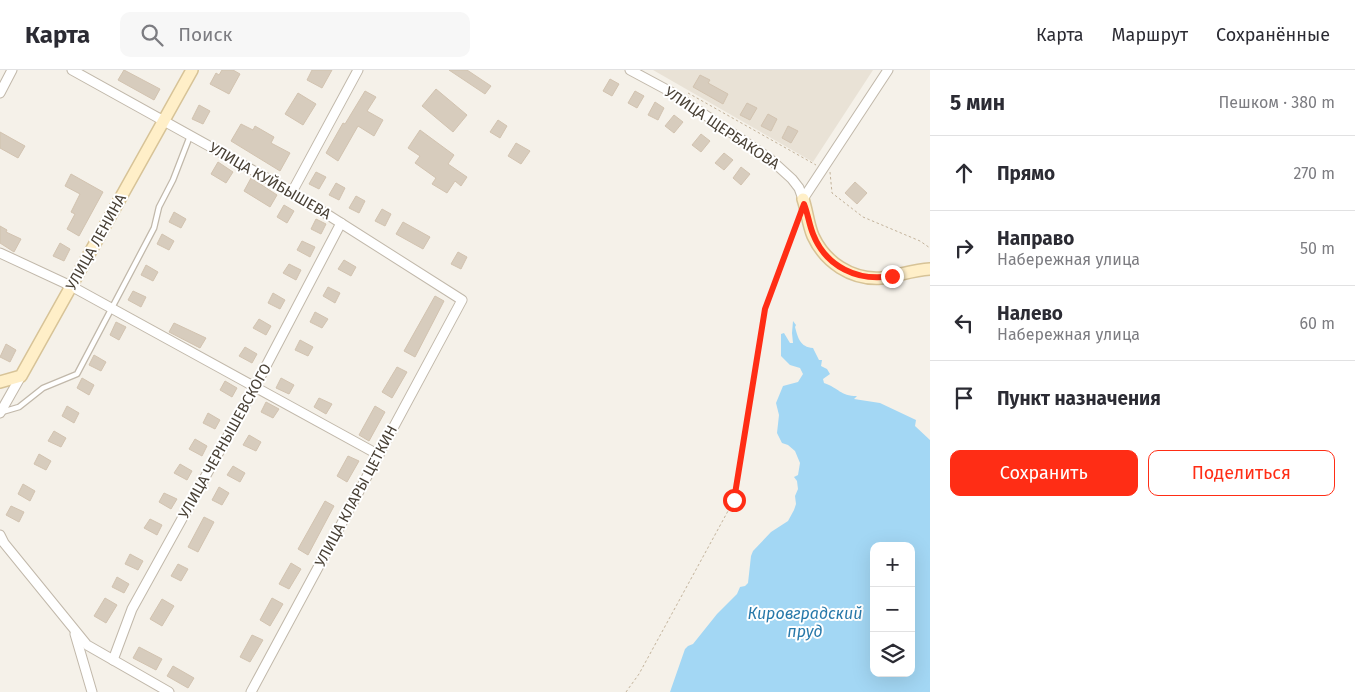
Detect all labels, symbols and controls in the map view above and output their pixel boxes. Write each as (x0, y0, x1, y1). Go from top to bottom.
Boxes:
search box (120, 12, 470, 57)
text: Карта (25, 21, 90, 49)
icon: search (138, 21, 166, 49)
text: Поиск (178, 23, 232, 46)
text: Карта (1036, 24, 1084, 46)
text: Маршрут (1112, 24, 1188, 46)
text: Сохранённые (1216, 24, 1330, 46)
street label: УЛИЦА ЩЕРБАКОВА (661, 83, 783, 173)
text: 5 мин (950, 90, 1005, 116)
text: Пешком · 380 m (1219, 93, 1335, 112)
street label: УЛИЦА КУЙБЫШЕВА (206, 139, 335, 224)
icon: ahead (950, 159, 978, 187)
text: Прямо (997, 162, 1055, 185)
text: 270 m (1293, 164, 1335, 183)
street label: УЛИЦА ЛЕНИНА (62, 190, 130, 293)
text: Направо (997, 227, 1074, 250)
icon: right (950, 234, 978, 262)
text: 50 m (1300, 239, 1335, 258)
text: Набережная улица (997, 250, 1140, 269)
route end (881, 265, 904, 288)
text: Налево (997, 302, 1063, 325)
icon: left (950, 309, 978, 337)
text: 60 m (1300, 314, 1335, 333)
text: Набережная улица (997, 325, 1140, 344)
street label: УЛИЦА ЧЕРНЫШЕВСКОГО (175, 360, 275, 522)
icon: arrive (950, 384, 978, 412)
text: Пункт назначения (997, 387, 1161, 410)
street label: УЛИЦА КЛАРЫ ЦЕТКИН (311, 422, 401, 570)
button: Сохранить (950, 450, 1138, 496)
button: Поделиться (1148, 450, 1335, 496)
route start (723, 489, 746, 512)
map controls (870, 542, 915, 677)
button: + (870, 542, 915, 587)
button: − (870, 587, 915, 632)
water label: Кировградский пруд (748, 604, 862, 641)
button: layers (870, 632, 915, 677)

